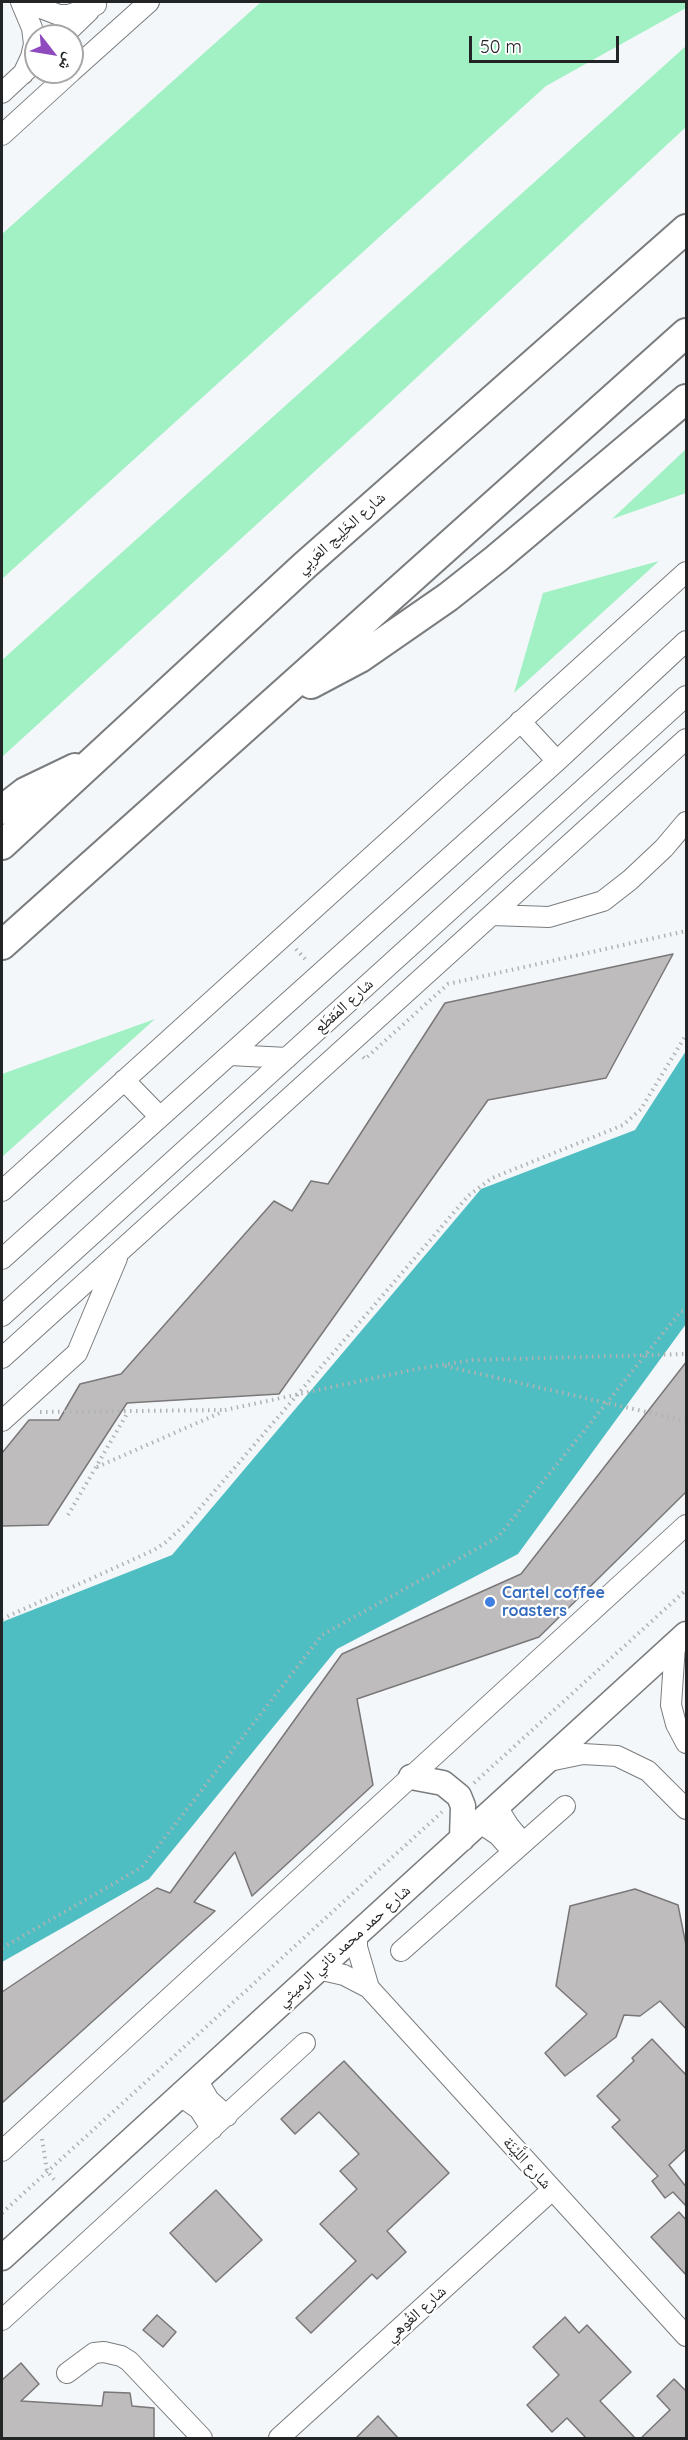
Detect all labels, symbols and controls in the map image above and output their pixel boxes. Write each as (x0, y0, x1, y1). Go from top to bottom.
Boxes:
north arrow (24, 24, 84, 84)
scale bar (472, 24, 622, 62)
text: 50 m (480, 35, 522, 58)
text: ش (55, 50, 81, 75)
street label: شارع الخَلِيج العَربِي (293, 488, 389, 578)
street label: شارع المَقطَع (311, 975, 377, 1037)
place label: Cartel coffee roasters (502, 1583, 605, 1621)
marker: Cartel coffee roasters (483, 1595, 497, 1609)
street label: شارع حمد محمد ثاني الرميثي (273, 1881, 415, 2011)
street label: شارع اللَّيْنَة (499, 2133, 555, 2193)
street label: شارع الغُوهي (382, 2282, 450, 2346)

